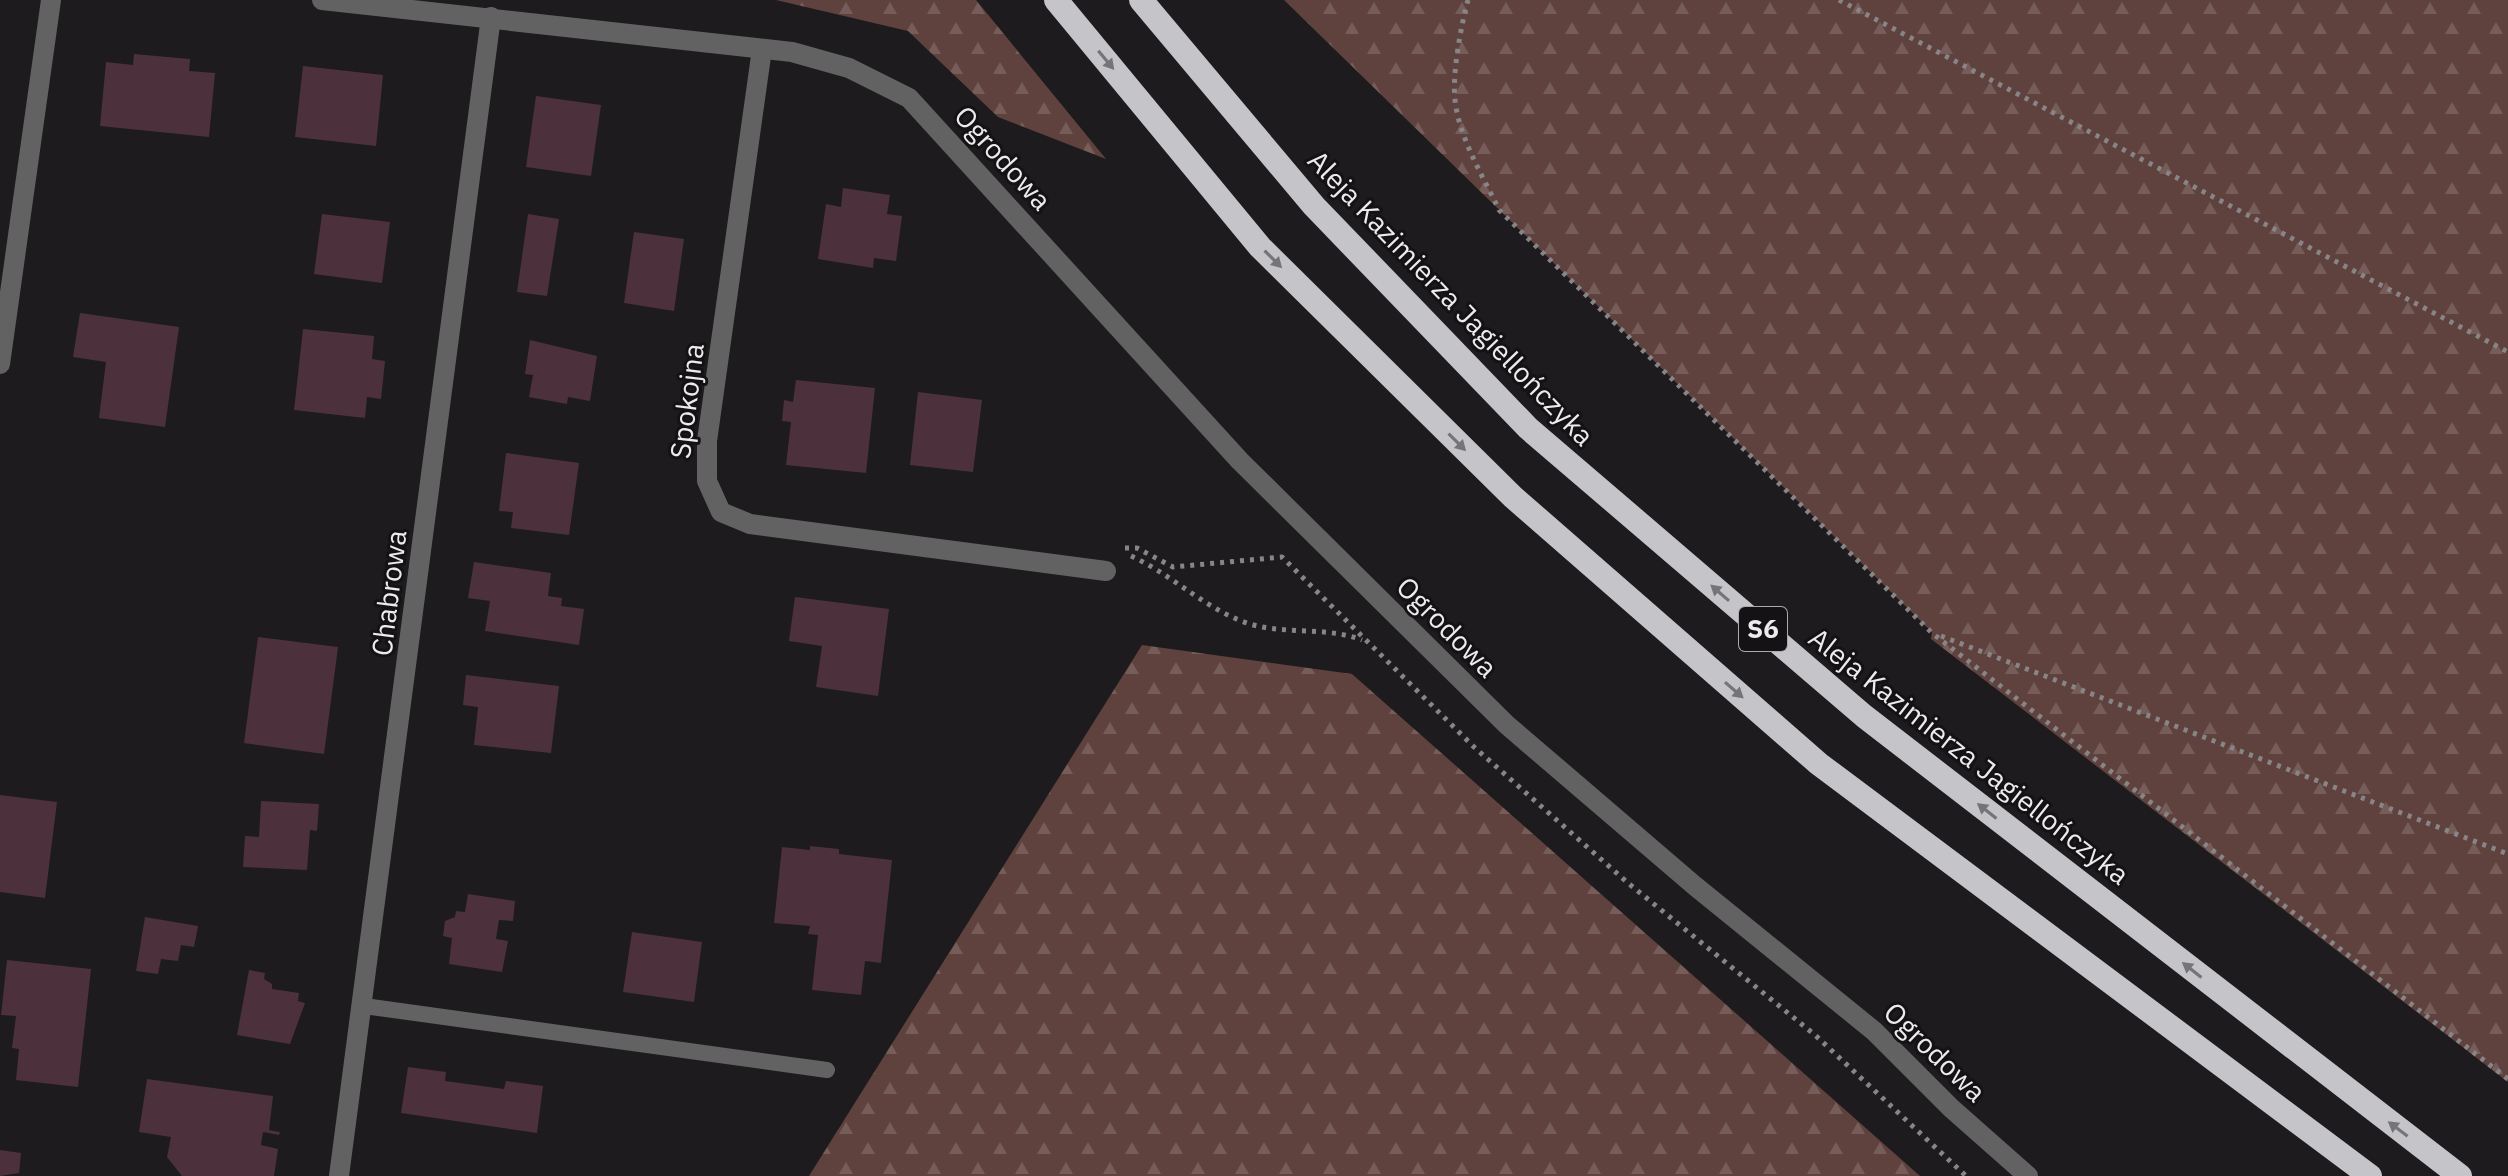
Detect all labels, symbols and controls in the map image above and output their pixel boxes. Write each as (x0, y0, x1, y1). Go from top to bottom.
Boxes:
one-way arrow (1097, 50, 1114, 70)
street label: Ogrodowa (947, 98, 1060, 218)
street label: Aleja Kazimierza Jagiellończyka (1300, 142, 1603, 453)
one-way arrow (1263, 250, 1282, 268)
street label: Spokojna (661, 341, 712, 461)
one-way arrow (1447, 432, 1466, 451)
street label: Chabrowa (362, 528, 415, 658)
street label: Ogrodowa (1389, 568, 1506, 685)
one-way arrow (1711, 585, 1731, 602)
road number: S6 (1739, 607, 1787, 651)
street label: Aleja Kazimierza Jagiellończyka (1801, 619, 2137, 892)
one-way arrow (1725, 681, 1744, 699)
one-way arrow (1977, 803, 1997, 819)
one-way arrow (2182, 963, 2202, 979)
street label: Ogrodowa (1876, 994, 1994, 1110)
one-way arrow (2388, 1122, 2408, 1138)

